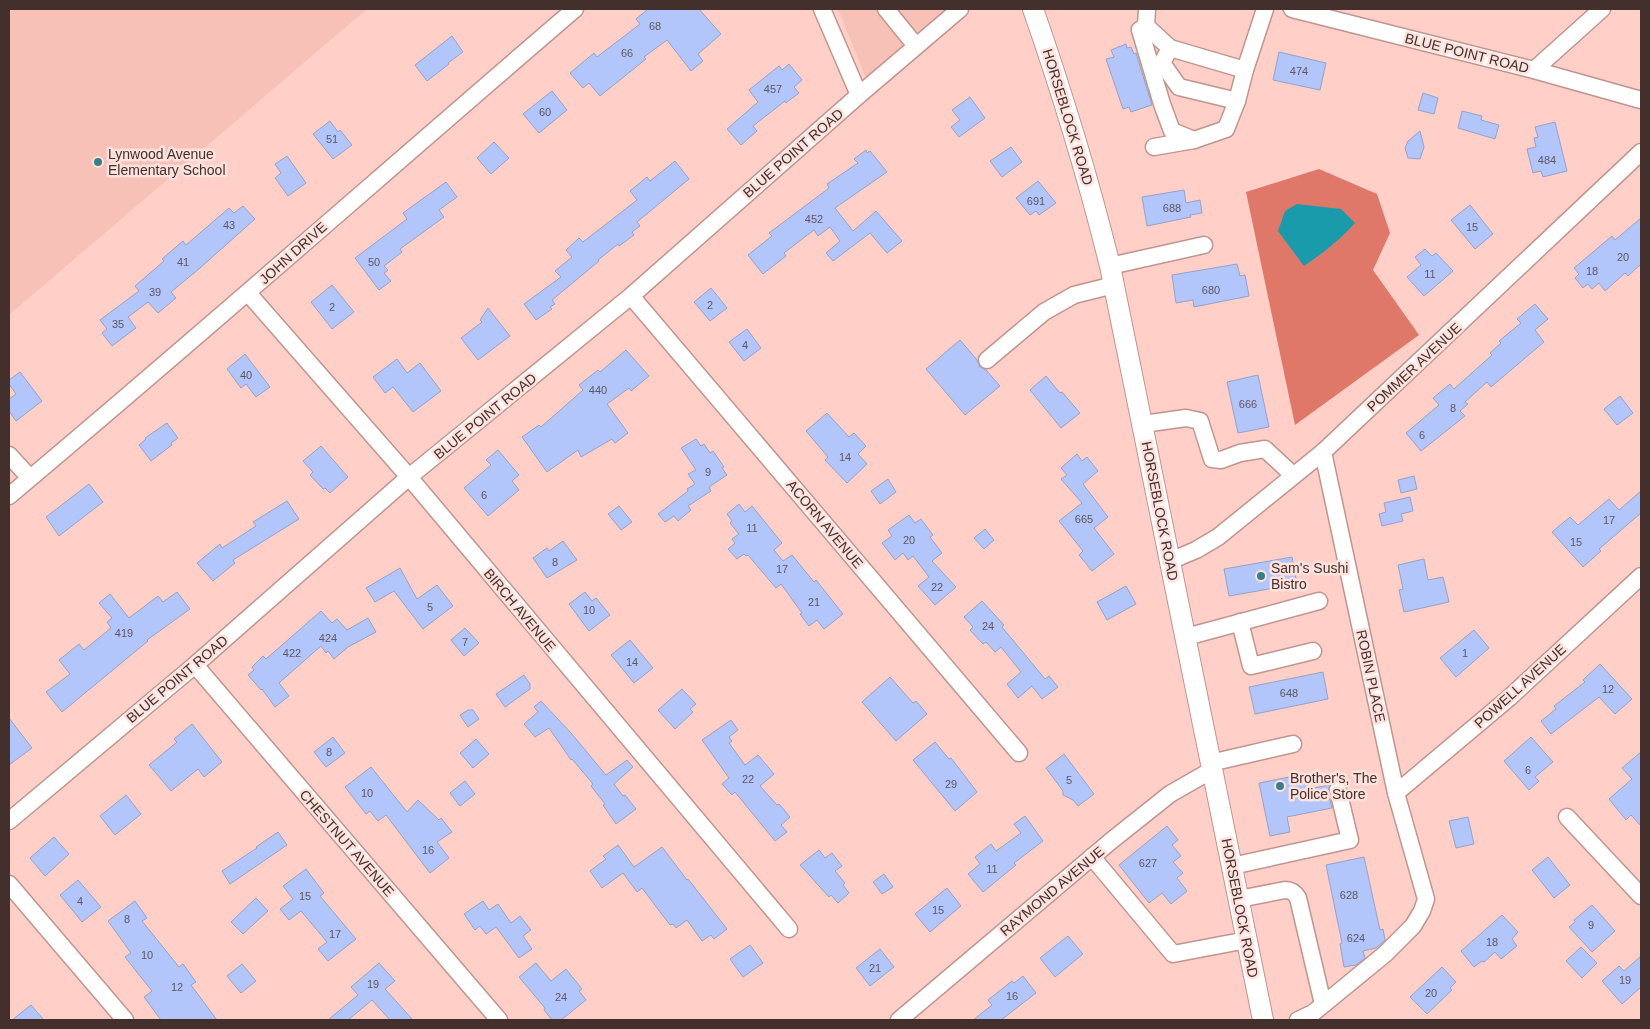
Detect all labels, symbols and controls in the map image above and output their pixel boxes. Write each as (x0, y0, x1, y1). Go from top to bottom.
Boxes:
house number: 68 (649, 20, 661, 32)
street label: BLUE POINT ROAD (1403, 30, 1531, 76)
house number: 66 (621, 47, 633, 59)
street label: HORSEBLOCK ROAD (1040, 47, 1096, 187)
house number: 474 (1290, 65, 1308, 77)
house number: 457 (764, 83, 782, 95)
street label: BLUE POINT ROAD (740, 105, 846, 201)
house number: 60 (539, 106, 551, 118)
house number: 51 (326, 133, 338, 145)
place label: Lynwood Avenue Elementary School (108, 146, 226, 178)
house number: 484 (1538, 154, 1556, 166)
marker: Lynwood Avenue Elementary School (92, 156, 104, 168)
house number: 691 (1027, 195, 1045, 207)
house number: 688 (1163, 202, 1181, 214)
house number: 452 (805, 213, 823, 225)
house number: 43 (223, 219, 235, 231)
street label: JOHN DRIVE (256, 219, 330, 287)
house number: 15 (1466, 221, 1478, 233)
house number: 20 (1617, 251, 1629, 263)
house number: 41 (177, 256, 189, 268)
house number: 50 (368, 256, 380, 268)
house number: 18 (1586, 265, 1598, 277)
house number: 11 (1424, 268, 1436, 280)
house number: 680 (1202, 284, 1220, 296)
house number: 39 (149, 286, 161, 298)
house number: 2 (707, 299, 713, 311)
house number: 2 (329, 301, 335, 313)
house number: 35 (112, 318, 124, 330)
street label: POMMER AVENUE (1364, 319, 1464, 415)
house number: 4 (742, 339, 748, 351)
house number: 40 (240, 369, 252, 381)
street label: BLUE POINT ROAD (430, 370, 540, 462)
house number: 440 (589, 384, 607, 396)
house number: 666 (1239, 398, 1257, 410)
house number: 8 (1450, 402, 1456, 414)
house number: 6 (1419, 429, 1425, 441)
street label: HORSEBLOCK ROAD (1139, 440, 1181, 582)
house number: 14 (839, 451, 851, 463)
house number: 9 (705, 466, 711, 478)
street label: ACORN AVENUE (783, 477, 867, 571)
house number: 6 (481, 489, 487, 501)
house number: 665 (1075, 513, 1093, 525)
house number: 17 (1603, 514, 1615, 526)
house number: 11 (746, 522, 758, 534)
house number: 20 (903, 534, 915, 546)
house number: 15 (1570, 536, 1582, 548)
house number: 8 (552, 556, 558, 568)
place label: Sam's Sushi Bistro (1271, 560, 1348, 592)
house number: 17 (776, 563, 788, 575)
street label: BIRCH AVENUE (481, 565, 559, 655)
marker: Sam's Sushi Bistro (1255, 570, 1267, 582)
house number: 22 (931, 581, 943, 593)
house number: 21 (808, 596, 820, 608)
house number: 5 (427, 601, 433, 613)
house number: 10 (583, 604, 595, 616)
house number: 24 (982, 620, 994, 632)
house number: 419 (115, 627, 133, 639)
street label: ROBIN PLACE (1353, 628, 1389, 724)
street label: BLUE POINT ROAD (123, 632, 231, 726)
house number: 424 (319, 632, 337, 644)
house number: 7 (462, 636, 468, 648)
street label: POWELL AVENUE (1471, 641, 1569, 731)
house number: 422 (283, 647, 301, 659)
house number: 1 (1462, 647, 1468, 659)
house number: 14 (626, 656, 638, 668)
house number: 12 (1602, 683, 1614, 695)
house number: 648 (1280, 687, 1298, 699)
house number: 8 (326, 746, 332, 758)
house number: 6 (1525, 764, 1531, 776)
place label: Brother's, The Police Store (1290, 770, 1377, 802)
house number: 22 (742, 773, 754, 785)
house number: 5 (1066, 774, 1072, 786)
house number: 29 (945, 778, 957, 790)
marker: Brother's, The Police Store (1274, 780, 1286, 792)
street label: CHESTNUT AVENUE (296, 787, 398, 899)
house number: 10 (361, 787, 373, 799)
street label: HORSEBLOCK ROAD (1219, 837, 1261, 979)
street label: RAYMOND AVENUE (997, 843, 1107, 939)
house number: 16 (422, 844, 434, 856)
house number: 627 (1139, 857, 1157, 869)
house number: 11 (986, 863, 998, 875)
house number: 628 (1340, 889, 1358, 901)
house number: 15 (299, 890, 311, 902)
house number: 4 (77, 895, 83, 907)
house number: 15 (932, 904, 944, 916)
house number: 8 (124, 913, 130, 925)
house number: 9 (1588, 919, 1594, 931)
house number: 17 (329, 928, 341, 940)
house number: 624 (1347, 932, 1365, 944)
house number: 18 (1486, 936, 1498, 948)
house number: 10 (141, 949, 153, 961)
house number: 21 (869, 962, 881, 974)
house number: 19 (1619, 974, 1631, 986)
house number: 19 (367, 978, 379, 990)
house number: 12 (171, 981, 183, 993)
house number: 20 (1425, 987, 1437, 999)
house number: 16 (1006, 990, 1018, 1002)
house number: 24 (555, 991, 567, 1003)

